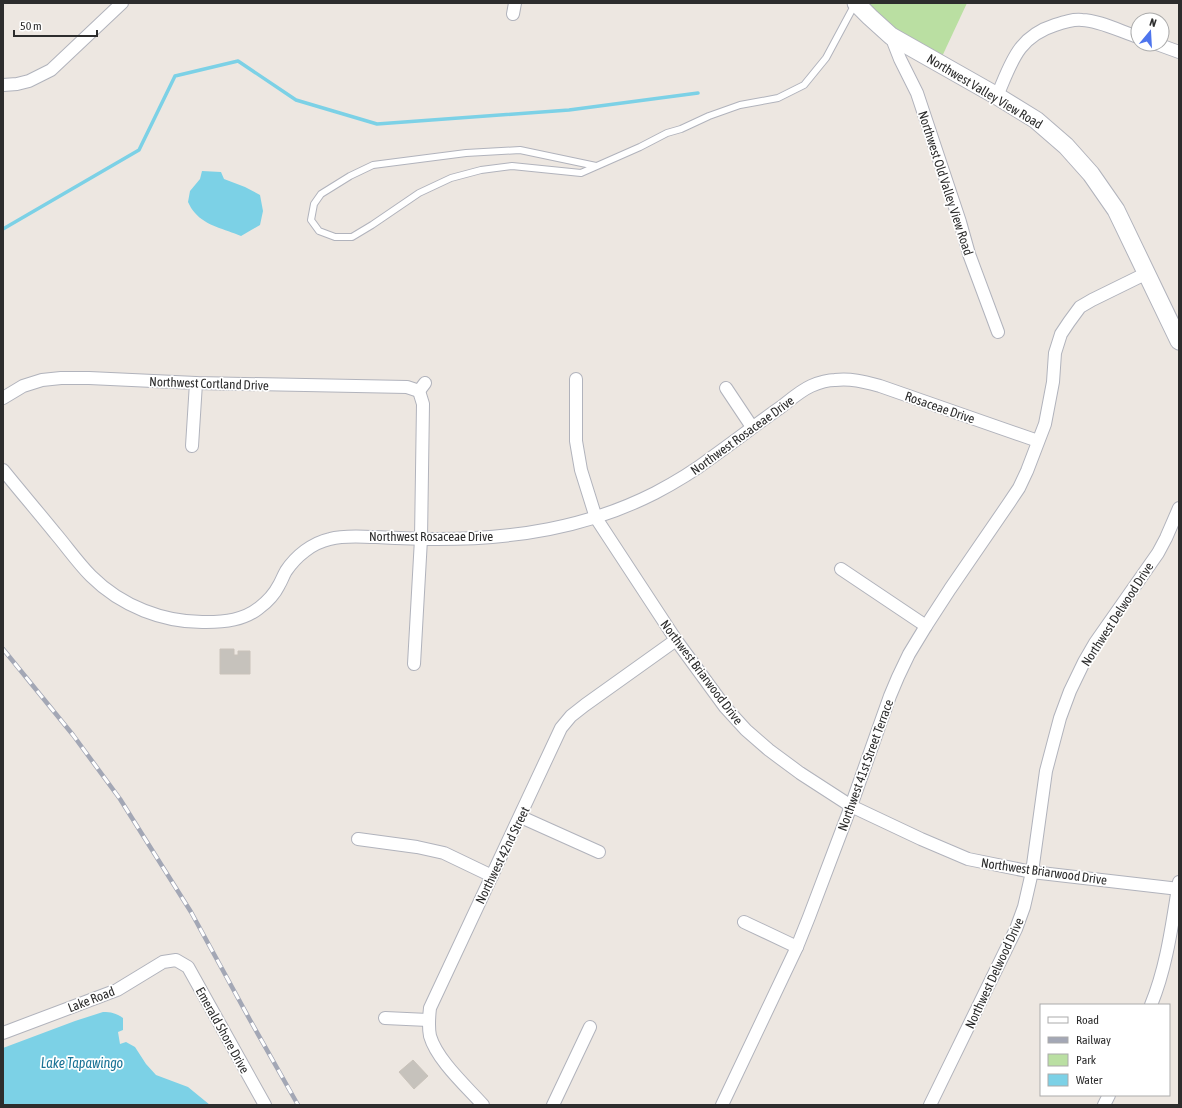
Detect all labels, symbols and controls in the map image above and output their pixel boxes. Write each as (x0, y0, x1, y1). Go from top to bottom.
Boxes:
scale bar (14, 12, 97, 38)
north arrow (1130, 12, 1170, 52)
text: N (1148, 16, 1158, 29)
text: 50 m (20, 19, 42, 33)
street label: Northwest Valley View Road (924, 51, 1045, 132)
street label: Northwest Old Valley View Road (915, 109, 976, 257)
street label: Northwest Cortland Drive (149, 374, 269, 393)
street label: Rosaceae Drive (903, 389, 977, 426)
street label: Northwest Rosaceae Drive (688, 393, 797, 478)
street label: Northwest Rosaceae Drive (369, 529, 493, 544)
street label: Northwest Delwood Drive (1078, 559, 1157, 669)
street label: Northwest Briarwood Drive (657, 617, 746, 728)
street label: Northwest 41st Street Terrace (835, 697, 896, 833)
street label: Northwest 42nd Street (472, 804, 533, 906)
street label: Northwest Briarwood Drive (980, 855, 1108, 888)
street label: Northwest Delwood Drive (962, 915, 1027, 1031)
street label: Lake Road (66, 984, 117, 1015)
street label: Emerald Shore Drive (193, 984, 253, 1076)
legend (1040, 1004, 1170, 1096)
text: Road (1076, 1013, 1099, 1027)
text: Railway (1076, 1033, 1111, 1047)
text: Park (1076, 1053, 1097, 1067)
water label: Lake Tapawingo (41, 1055, 124, 1071)
text: Water (1076, 1073, 1103, 1087)

